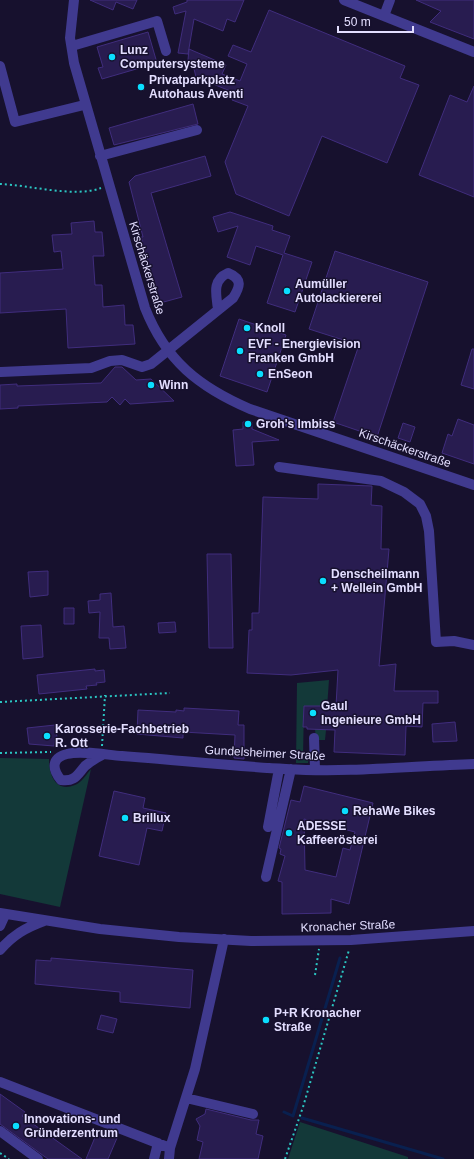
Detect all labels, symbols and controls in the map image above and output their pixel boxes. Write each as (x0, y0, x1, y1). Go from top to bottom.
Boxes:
scale bar (338, 8, 413, 34)
text: 50 m (344, 15, 371, 29)
place label: Lunz Computersysteme (120, 43, 225, 71)
marker: Lunz Computersysteme (107, 52, 117, 62)
place label: Privatparkplatz Autohaus Aventi (149, 73, 243, 101)
marker: Privatparkplatz Autohaus Aventi (136, 82, 146, 92)
street label: Kirschäckerstraße (126, 220, 168, 317)
place label: Aumüller Autolackiererei (295, 277, 382, 305)
marker: Aumüller Autolackiererei (282, 286, 292, 296)
place label: Knoll (255, 321, 285, 335)
marker: Knoll (242, 323, 252, 333)
place label: EVF - Energievision Franken GmbH (248, 337, 361, 365)
marker: EVF - Energievision Franken GmbH (235, 346, 245, 356)
place label: EnSeon (268, 367, 313, 381)
marker: EnSeon (255, 369, 265, 379)
place label: Winn (159, 378, 188, 392)
marker: Winn (146, 380, 156, 390)
place label: Groh's Imbiss (256, 417, 336, 431)
marker: Groh's Imbiss (243, 419, 253, 429)
street label: Kirschäckerstraße (357, 426, 453, 470)
place label: Denscheilmann + Wellein GmbH (331, 567, 422, 595)
marker: Denscheilmann + Wellein GmbH (318, 576, 328, 586)
place label: Gaul Ingenieure GmbH (321, 699, 421, 727)
marker: Gaul Ingenieure GmbH (308, 708, 318, 718)
place label: Karosserie-Fachbetrieb R. Ott (55, 722, 189, 750)
marker: Karosserie-Fachbetrieb R. Ott (42, 731, 52, 741)
street label: Gundelsheimer Straße (204, 743, 326, 763)
place label: RehaWe Bikes (353, 804, 436, 818)
marker: RehaWe Bikes (340, 806, 350, 816)
place label: Brillux (133, 811, 171, 825)
marker: Brillux (120, 813, 130, 823)
place label: ADESSE Kaffeerösterei (297, 819, 378, 847)
marker: ADESSE Kaffeerösterei (284, 828, 294, 838)
street label: Kronacher Straße (300, 917, 396, 935)
place label: P+R Kronacher Straße (274, 1006, 361, 1034)
marker: P+R Kronacher Straße (261, 1015, 271, 1025)
place label: Innovations- und Gründerzentrum (24, 1112, 121, 1140)
marker: Innovations- und Gründerzentrum (11, 1121, 21, 1131)

